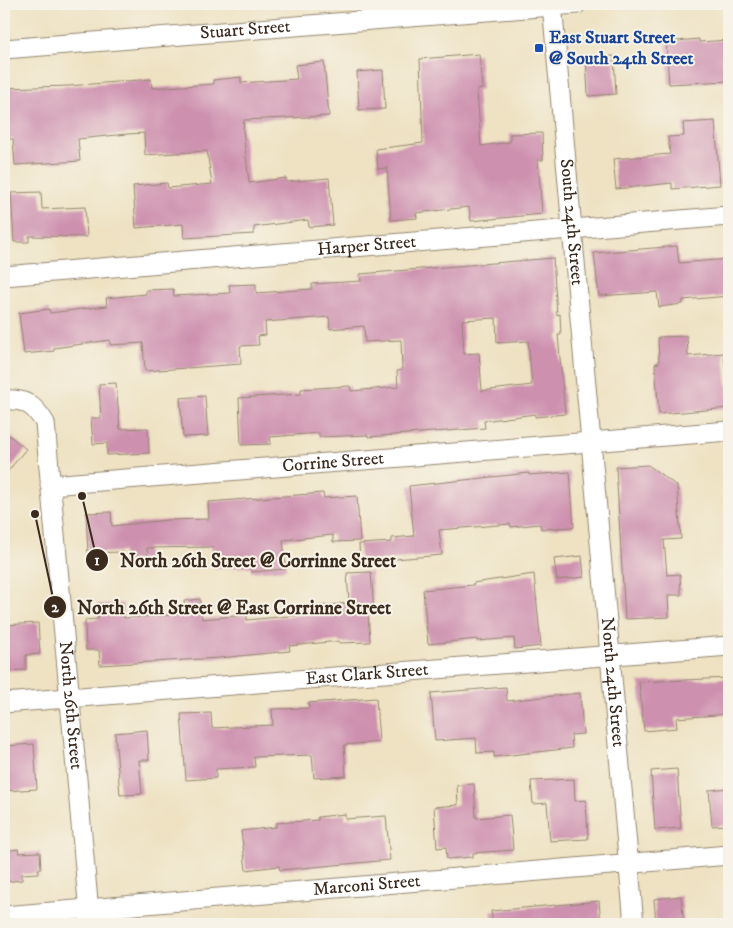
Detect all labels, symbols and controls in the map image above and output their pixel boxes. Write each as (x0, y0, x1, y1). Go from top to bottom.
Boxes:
street label: Stuart Street (199, 16, 291, 45)
place label: East Stuart Street @ South 24th Street (549, 27, 694, 70)
marker: East Stuart Street @ South 24th Street (533, 42, 545, 54)
street label: South 24th Street (555, 158, 588, 287)
street label: Harper Street (316, 231, 417, 261)
street label: Corrine Street (281, 447, 385, 477)
callout: North 26th Street @ Corrinne Street (85, 543, 406, 577)
text: North 26th Street @ Corrinne Street (120, 550, 397, 573)
text: 1 (94, 551, 100, 570)
callout: North 26th Street @ East Corrinne Street (42, 590, 401, 624)
text: North 26th Street @ East Corrinne Street (77, 597, 392, 620)
text: 2 (51, 598, 59, 617)
street label: North 24th Street (596, 617, 629, 748)
street label: North 26th Street (54, 640, 87, 771)
street label: East Clark Street (305, 659, 429, 690)
street label: Marconi Street (312, 870, 422, 901)

